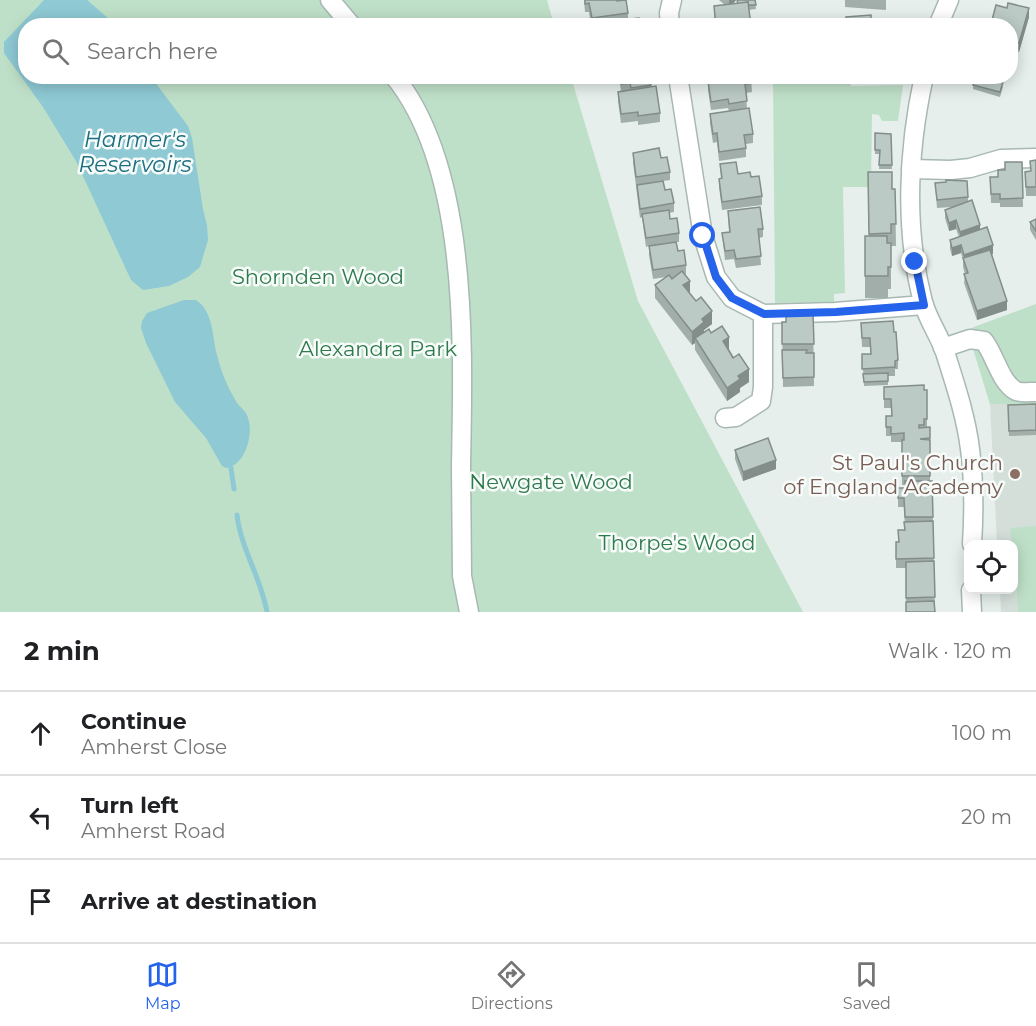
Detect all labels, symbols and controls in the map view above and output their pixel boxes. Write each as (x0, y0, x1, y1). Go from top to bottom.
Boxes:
search box (18, 18, 1018, 84)
icon: search (39, 35, 72, 68)
text: Search here (87, 38, 218, 65)
water label: Harmer's Reservoirs (78, 126, 192, 178)
route start (689, 222, 715, 248)
route end (901, 248, 927, 274)
park label: Shornden Wood (232, 264, 404, 289)
park label: Alexandra Park (299, 336, 458, 361)
place label: St Paul's Church of England Academy (783, 450, 1004, 499)
marker: St Paul's Church of England Academy (1008, 467, 1022, 481)
park label: Newgate Wood (469, 469, 633, 494)
park label: Thorpe's Wood (599, 530, 755, 555)
map controls (964, 540, 1018, 594)
button: locate (964, 540, 1018, 594)
text: 2 min (24, 635, 100, 667)
text: Walk · 120 m (888, 639, 1012, 663)
text: Continue (81, 708, 187, 735)
icon: ahead (24, 717, 57, 750)
text: 100 m (952, 721, 1012, 745)
text: Amherst Close (81, 735, 227, 759)
text: Turn left (81, 792, 179, 819)
icon: left (24, 801, 57, 834)
text: 20 m (961, 805, 1012, 829)
text: Amherst Road (81, 819, 226, 843)
icon: arrive (24, 885, 57, 918)
text: Arrive at destination (81, 888, 317, 915)
tab: Map (145, 958, 181, 1013)
tab: Directions (471, 958, 553, 1013)
tab: Saved (843, 958, 891, 1013)

